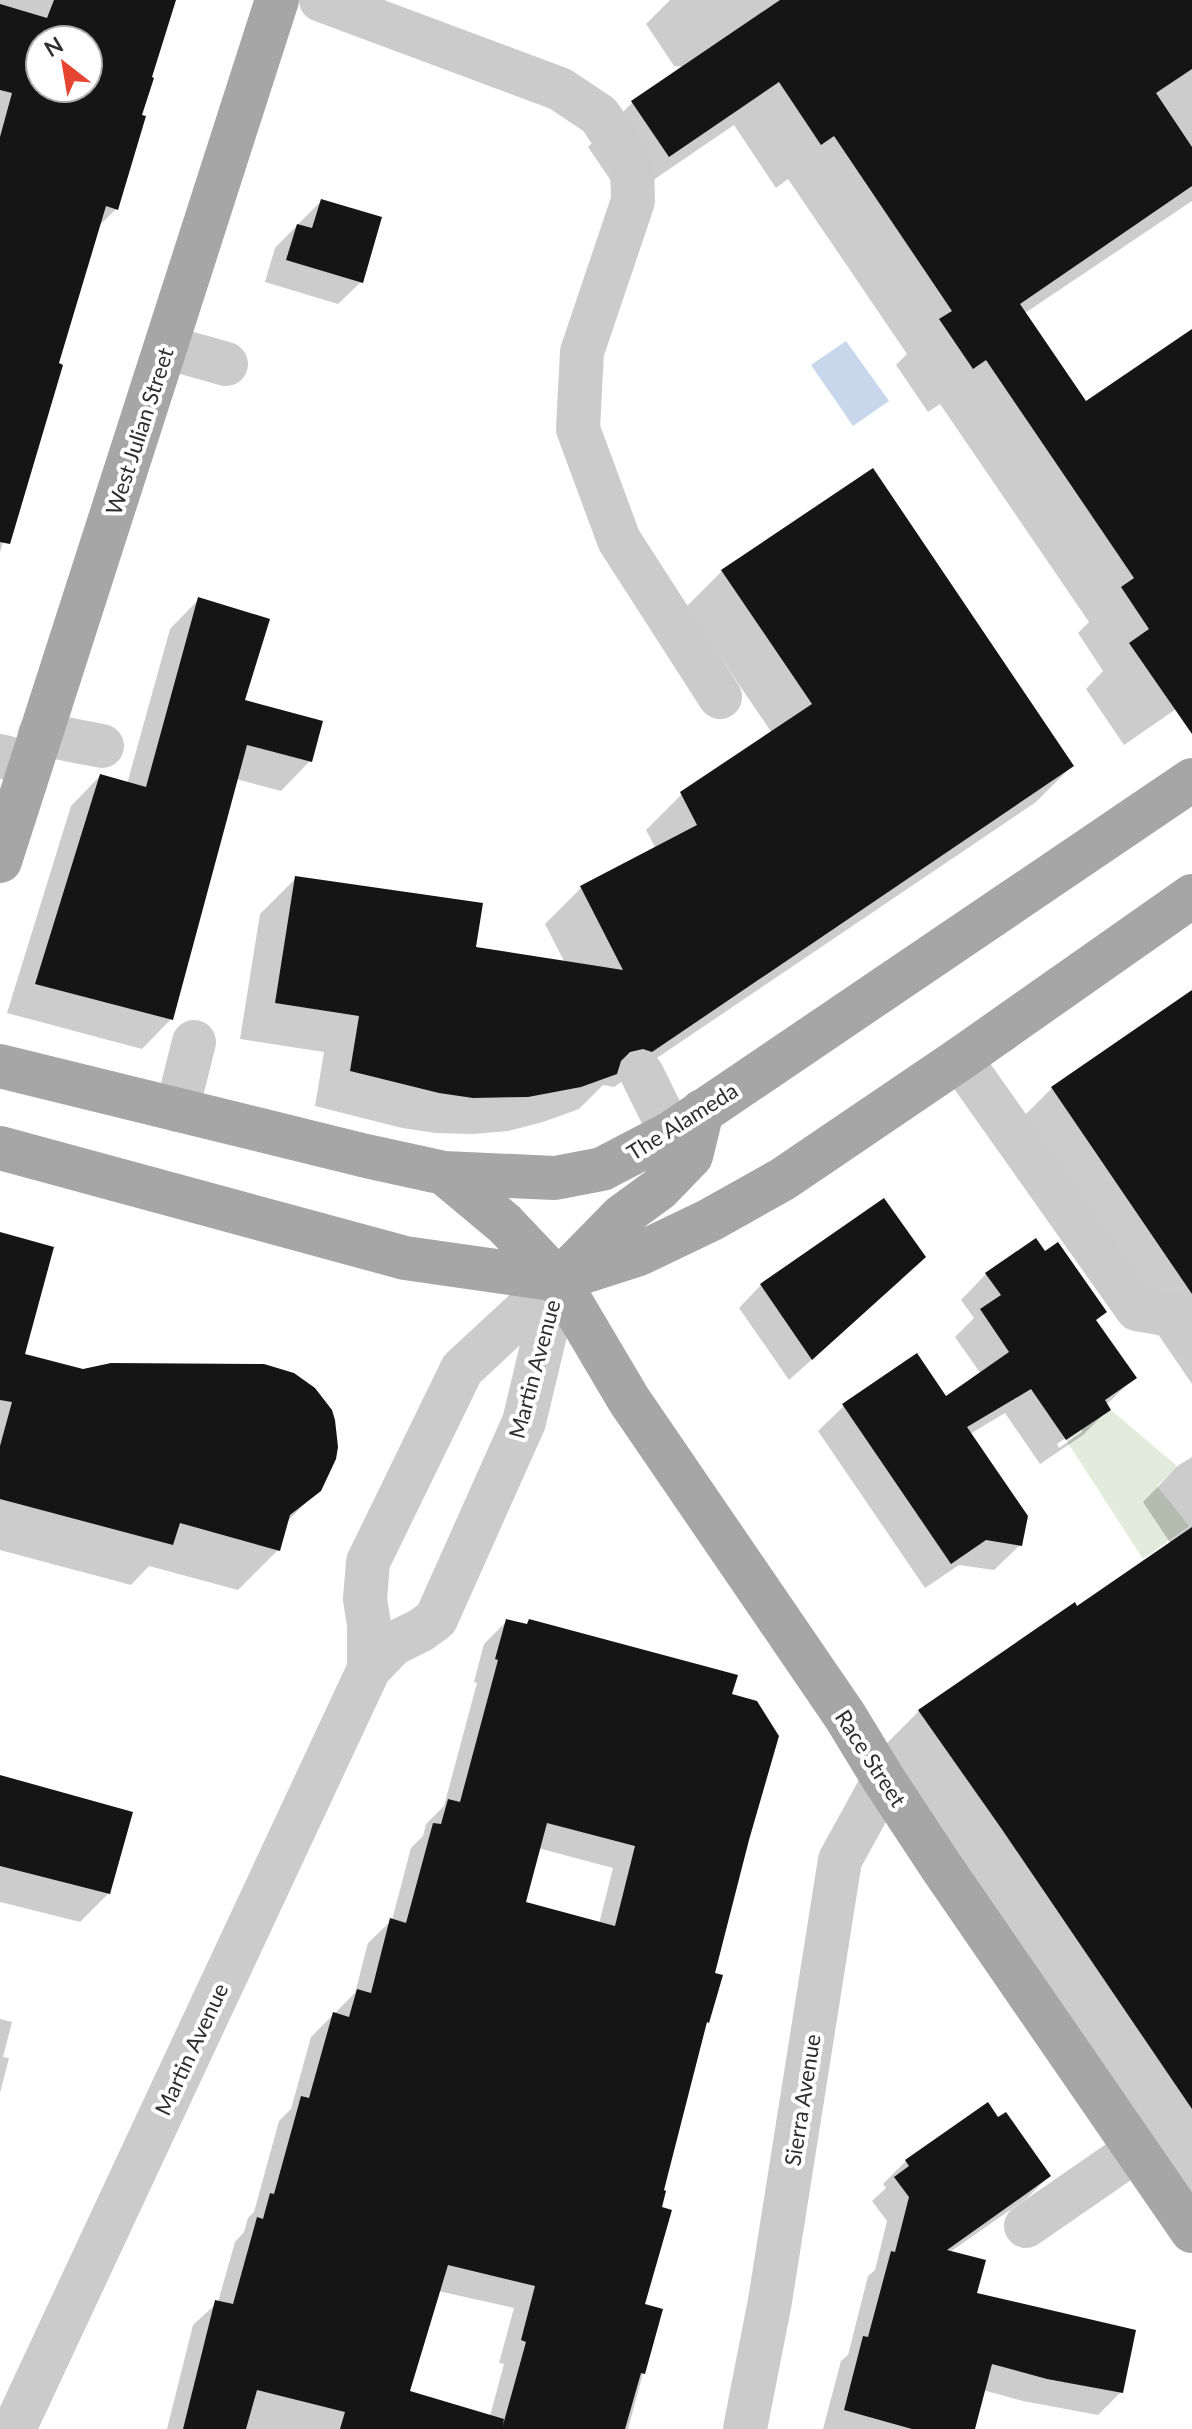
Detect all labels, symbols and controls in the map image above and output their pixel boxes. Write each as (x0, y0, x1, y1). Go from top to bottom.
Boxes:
north arrow (24, 24, 104, 104)
text: N (39, 30, 68, 62)
street label: West Julian Street (99, 344, 179, 518)
street label: The Alameda (622, 1076, 742, 1166)
street label: Martin Avenue (503, 1297, 565, 1441)
street label: Race Street (830, 1705, 912, 1812)
street label: Martin Avenue (149, 1979, 233, 2119)
street label: Sierra Avenue (778, 2032, 826, 2168)

